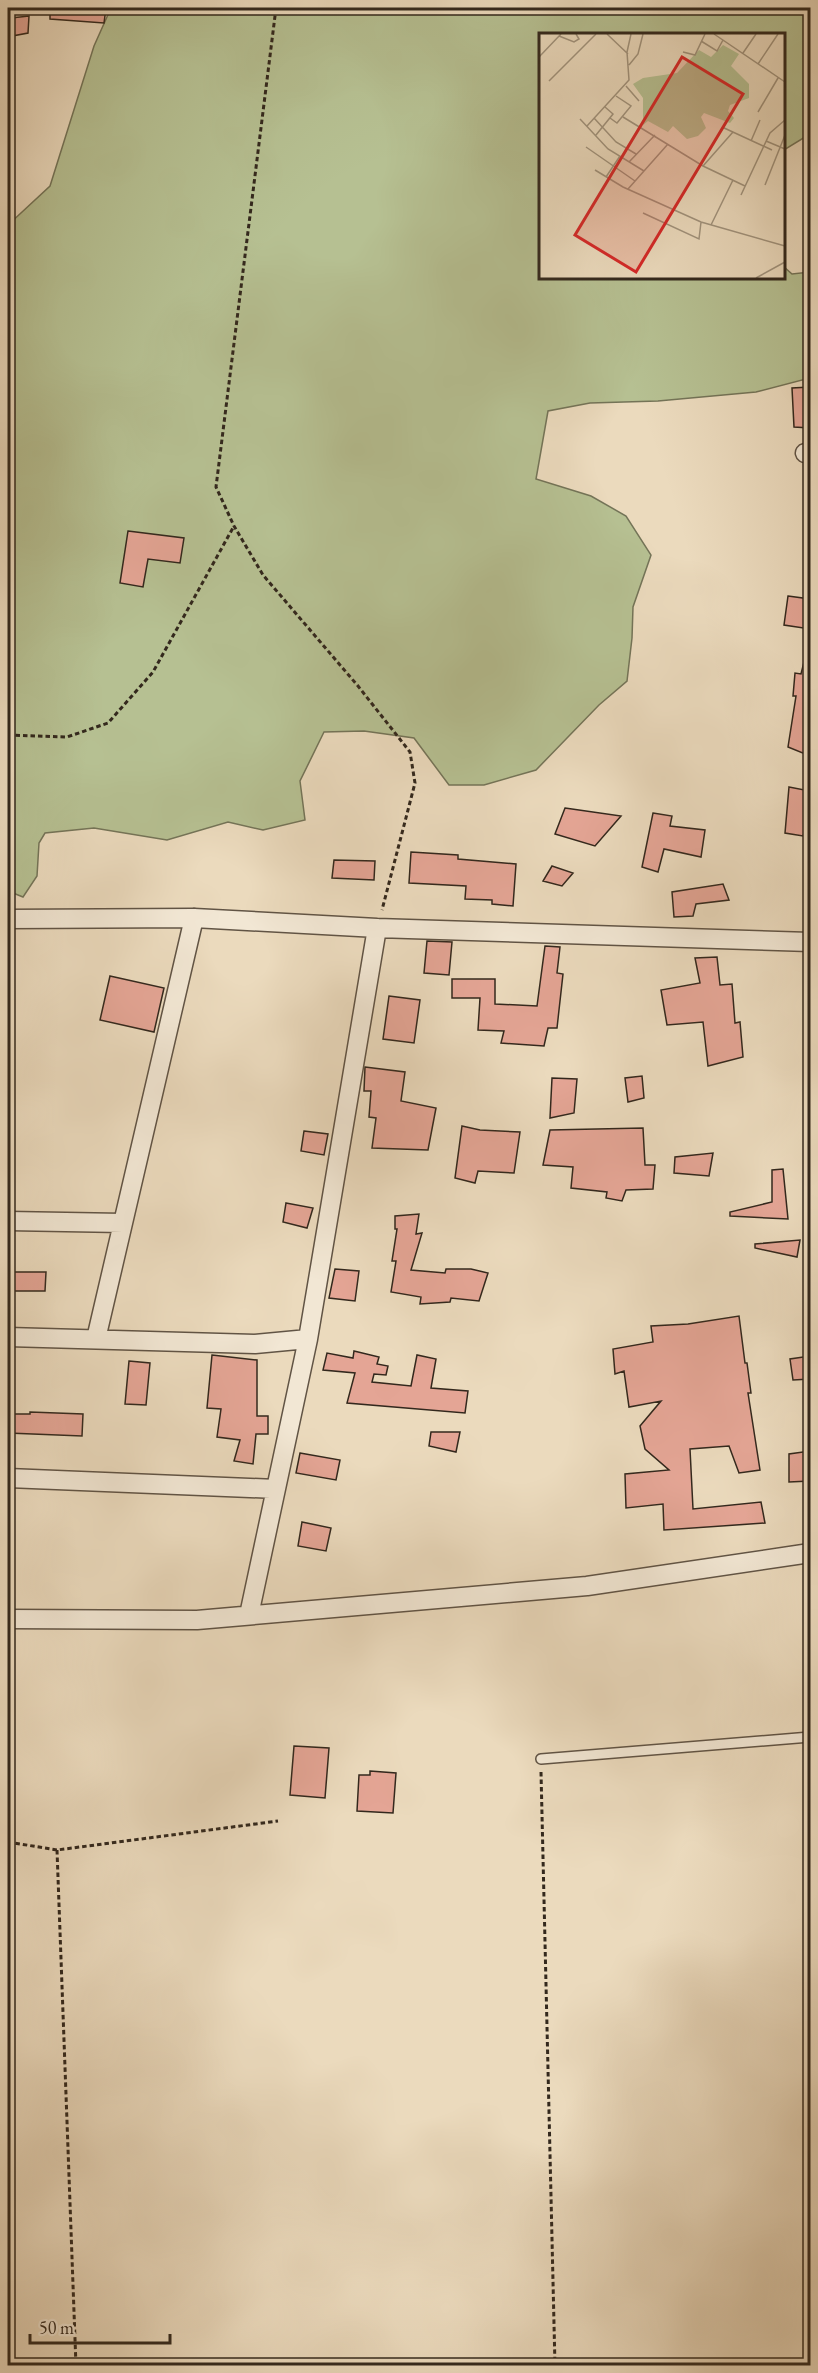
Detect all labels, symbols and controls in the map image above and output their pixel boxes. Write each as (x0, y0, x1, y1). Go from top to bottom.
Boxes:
inset map (539, 33, 785, 279)
scale bar (30, 2307, 170, 2345)
text: 50 m (39, 2316, 74, 2339)

